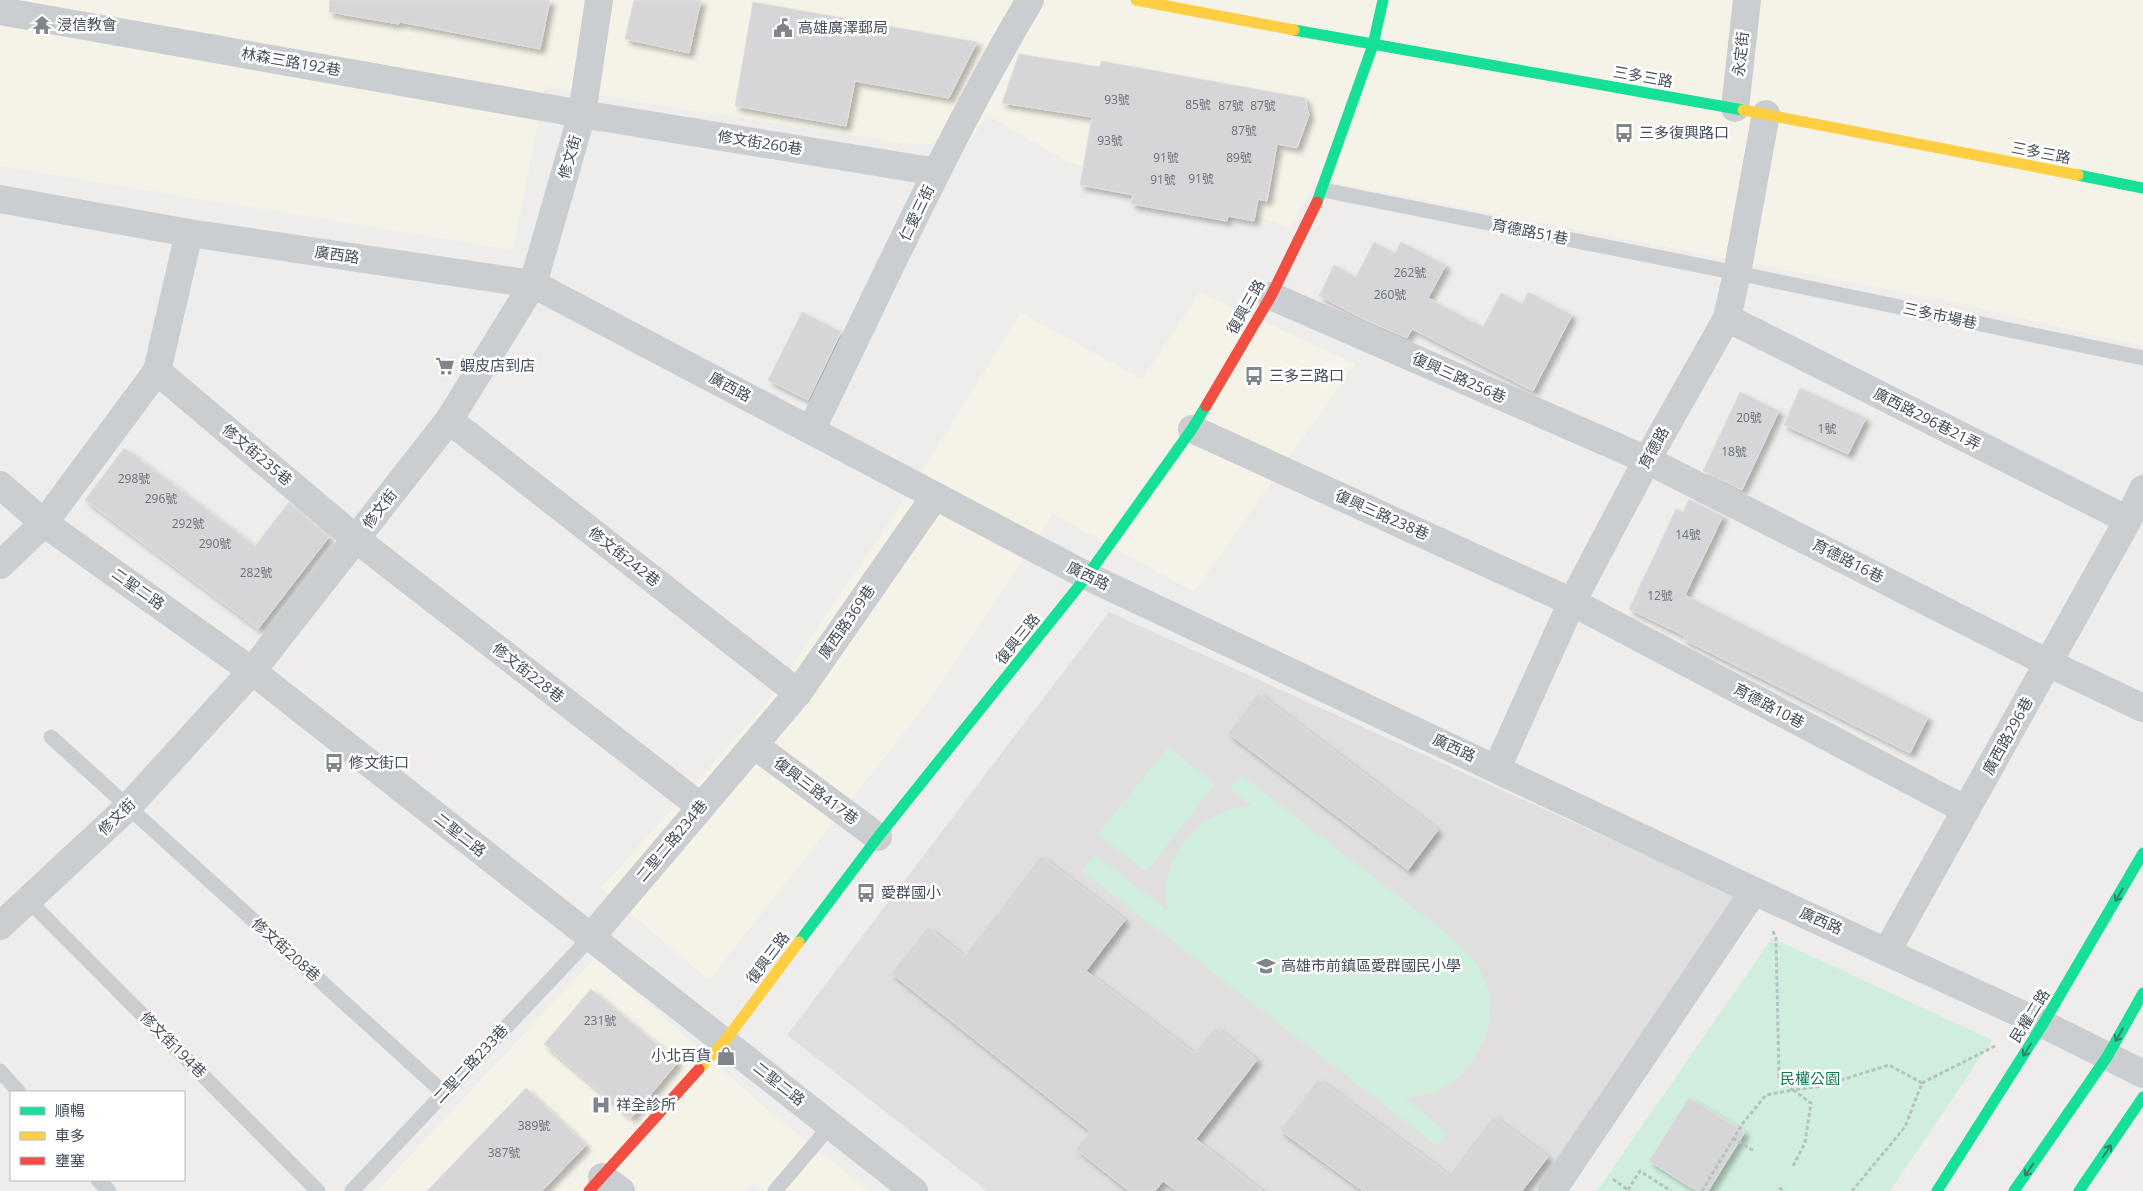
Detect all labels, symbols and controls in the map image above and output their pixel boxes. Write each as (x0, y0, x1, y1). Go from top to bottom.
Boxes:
temple icon: 浸信教會 (31, 14, 53, 36)
place label: 浸信教會 (57, 14, 117, 34)
public building icon: 高雄廣澤郵局 (772, 17, 794, 39)
place label: 高雄廣澤郵局 (798, 17, 888, 37)
street label: 永定街 (1728, 30, 1752, 77)
street label: 林森三路192巷 (240, 42, 343, 80)
street label: 三多三路 (1612, 61, 1674, 91)
house number: 93號 (1104, 91, 1130, 108)
house number: 85號 (1185, 96, 1211, 113)
house number: 87號 (1218, 97, 1244, 114)
house number: 87號 (1250, 97, 1276, 114)
house number: 87號 (1231, 122, 1257, 139)
bus stop icon: 三多復興路口 (1613, 122, 1635, 144)
place label: 三多復興路口 (1639, 122, 1729, 142)
street label: 修文街260巷 (716, 125, 804, 159)
street label: 修文街 (553, 132, 585, 181)
house number: 93號 (1097, 132, 1123, 149)
street label: 三多三路 (2010, 136, 2073, 168)
house number: 91號 (1153, 149, 1179, 166)
house number: 89號 (1226, 149, 1252, 166)
house number: 91號 (1188, 170, 1214, 187)
house number: 91號 (1150, 171, 1176, 188)
street label: 仁愛三街 (894, 181, 938, 244)
street label: 育德路51巷 (1490, 214, 1570, 248)
street label: 廣西路 (313, 241, 361, 267)
house number: 262號 (1394, 264, 1426, 281)
street label: 復興三路 (1221, 276, 1269, 337)
house number: 260號 (1374, 286, 1406, 303)
street label: 三多市場巷 (1901, 297, 1979, 333)
street label: 復興三路256巷 (1409, 347, 1509, 407)
supermarket icon: 蝦皮店到店 (434, 355, 456, 377)
place label: 蝦皮店到店 (460, 355, 535, 375)
bus stop icon: 三多三路口 (1243, 365, 1265, 387)
place label: 三多三路口 (1269, 365, 1344, 385)
street label: 廣西路 (706, 367, 755, 406)
street label: 廣西路296巷21弄 (1870, 382, 1985, 454)
house number: 20號 (1736, 409, 1762, 426)
street label: 修文街235巷 (218, 419, 297, 489)
house number: 1號 (1818, 420, 1836, 437)
street label: 育德路 (1633, 423, 1673, 472)
house number: 18號 (1721, 443, 1747, 460)
house number: 298號 (118, 470, 150, 487)
street label: 修文街 (357, 484, 401, 532)
street label: 復興三路238巷 (1332, 484, 1432, 544)
house number: 296號 (145, 490, 177, 507)
house number: 292號 (172, 515, 204, 532)
street label: 修文街242巷 (585, 522, 665, 590)
house number: 14號 (1675, 526, 1701, 543)
street label: 育德路16巷 (1810, 534, 1887, 587)
house number: 290號 (199, 535, 231, 552)
street label: 廣西路 (1064, 556, 1113, 594)
street label: 二聖二路 (108, 563, 169, 614)
house number: 282號 (240, 564, 272, 581)
street label: 廣西路369巷 (813, 581, 879, 662)
house number: 12號 (1647, 587, 1673, 604)
street label: 復興三路 (991, 609, 1044, 668)
street label: 修文街228巷 (489, 638, 569, 706)
street label: 育德路10巷 (1731, 678, 1808, 732)
street label: 廣西路296巷 (1978, 693, 2037, 778)
street label: 廣西路 (1430, 729, 1479, 766)
bus stop icon: 修文街口 (323, 752, 345, 774)
place label: 修文街口 (349, 752, 409, 772)
street label: 復興三路417巷 (770, 752, 863, 828)
street label: 修文街 (93, 793, 139, 839)
street label: 二聖二路234巷 (631, 795, 711, 885)
street label: 二聖二路 (431, 808, 490, 861)
bus stop icon: 愛群國小 (855, 882, 877, 904)
place label: 愛群國小 (881, 882, 941, 902)
one-way arrow (2113, 888, 2123, 902)
street label: 廣西路 (1797, 902, 1846, 938)
street label: 修文街208巷 (248, 913, 325, 985)
street label: 復興三路 (741, 927, 793, 987)
school or university icon: 高雄市前鎮區愛群國民小學 (1255, 955, 1277, 977)
place label: 高雄市前鎮區愛群國民小學 (1281, 955, 1461, 975)
street label: 民權二路 (2005, 985, 2054, 1046)
street label: 修文街194巷 (136, 1007, 211, 1082)
house number: 231號 (584, 1012, 616, 1029)
street label: 二聖二路233巷 (429, 1020, 512, 1107)
one-way arrow (2114, 1027, 2123, 1042)
one-way arrow (2022, 1043, 2032, 1057)
place label: 小北百貨 (651, 1045, 711, 1065)
shop icon: 小北百貨 (715, 1045, 737, 1067)
street label: 二聖二路 (750, 1057, 809, 1110)
park label: 民權公園 (1780, 1068, 1840, 1088)
legend (10, 1091, 185, 1181)
hospital icon: 祥全診所 (590, 1094, 612, 1116)
place label: 祥全診所 (616, 1094, 676, 1114)
text: 順暢 (55, 1100, 85, 1120)
house number: 389號 (518, 1117, 550, 1134)
text: 車多 (55, 1125, 85, 1145)
house number: 387號 (488, 1144, 520, 1161)
one-way arrow (2102, 1144, 2112, 1158)
text: 壅塞 (55, 1150, 85, 1170)
one-way arrow (2024, 1163, 2034, 1177)

